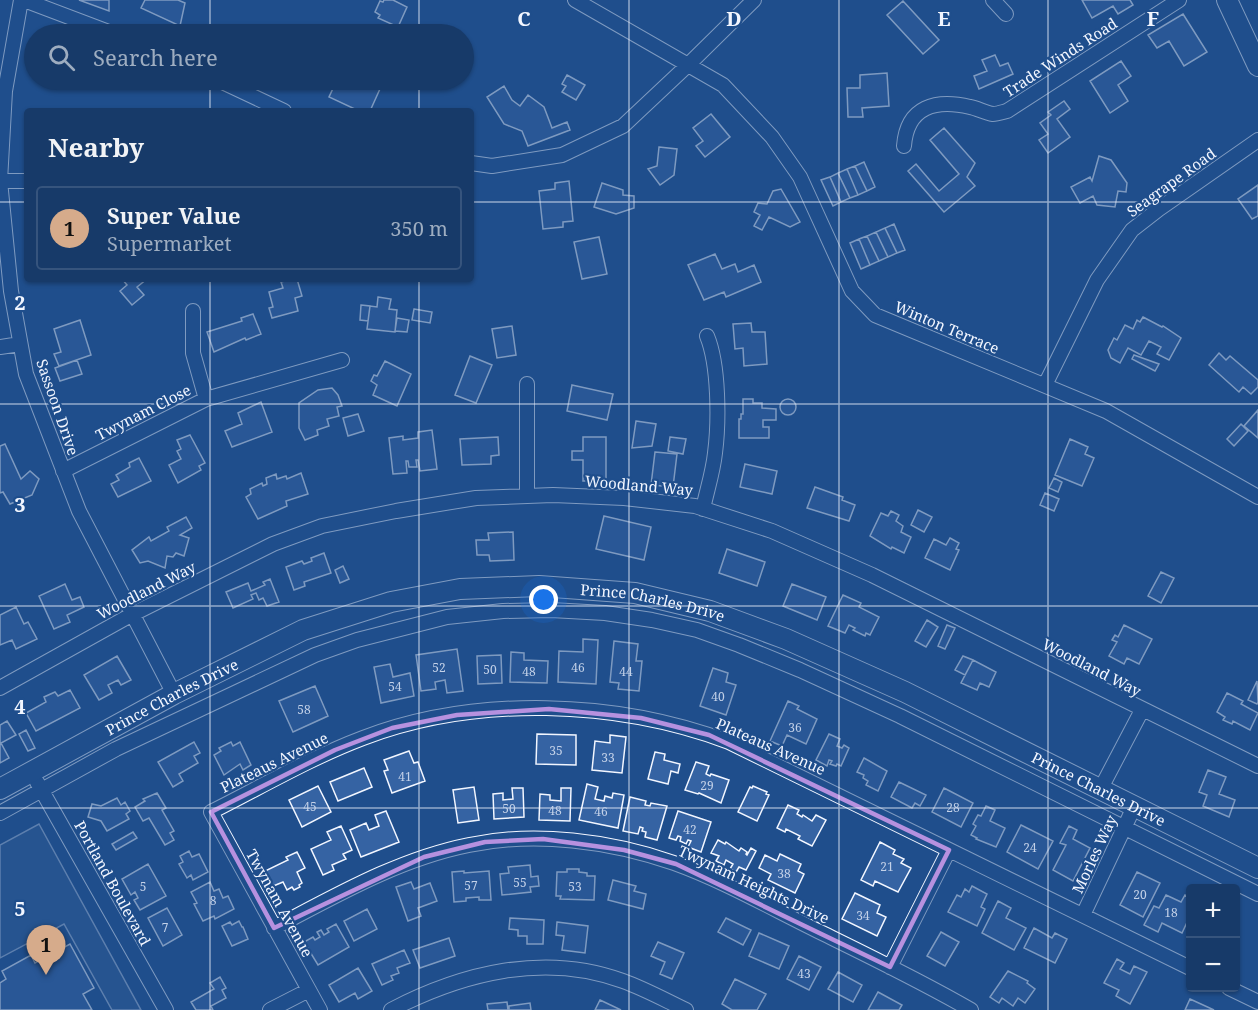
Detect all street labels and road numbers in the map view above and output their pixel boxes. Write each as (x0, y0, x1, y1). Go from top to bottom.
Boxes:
street label: Trade Winds Road (999, 13, 1121, 101)
street label: Seagrape Road (1123, 143, 1219, 221)
street label: Winton Terrace (892, 296, 1002, 358)
street label: Sassoon Drive (32, 356, 84, 458)
street label: Twynam Close (92, 379, 194, 445)
street label: Woodland Way (584, 470, 694, 500)
street label: Woodland Way (93, 556, 199, 624)
street label: Prince Charles Drive (580, 579, 728, 626)
street label: Woodland Way (1039, 633, 1145, 701)
street label: Prince Charles Drive (102, 654, 241, 740)
street label: Plateaus Avenue (713, 713, 829, 779)
street label: Plateaus Avenue (217, 727, 331, 797)
street label: Prince Charles Drive (1028, 747, 1169, 830)
street label: Morles Way (1067, 811, 1121, 896)
street label: Portland Boulevard (70, 817, 156, 949)
street label: Twynam Heights Drive (675, 840, 833, 928)
street label: Twynam Avenue (242, 845, 318, 961)

